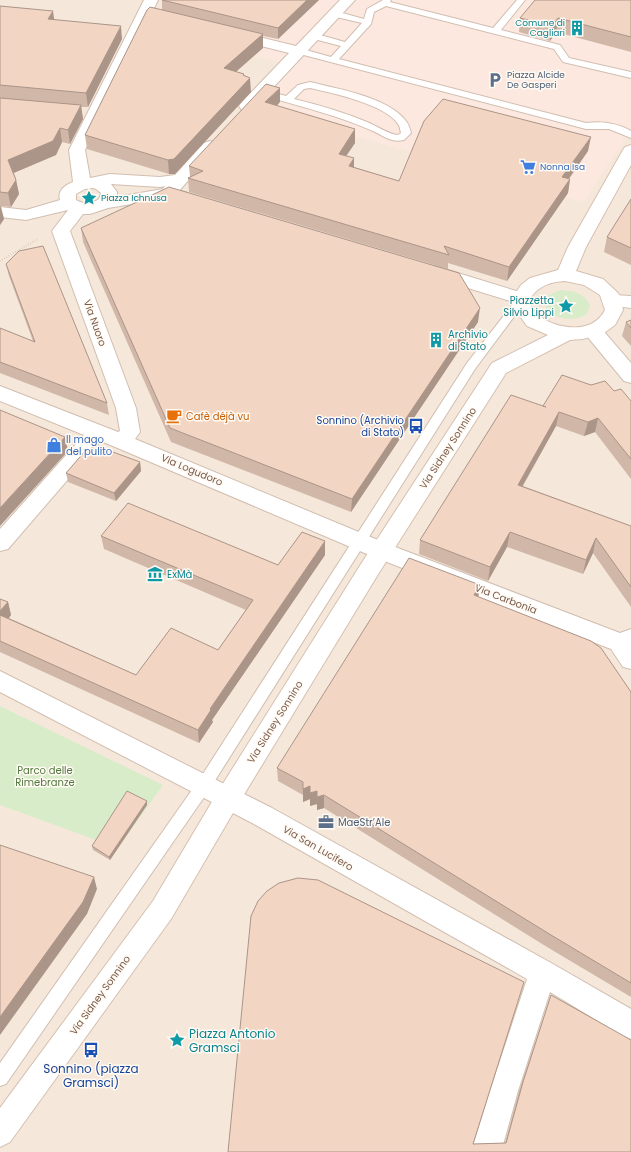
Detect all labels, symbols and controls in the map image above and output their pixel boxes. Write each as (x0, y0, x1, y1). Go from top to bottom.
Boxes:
place label: Comune di Cagliari (515, 17, 565, 39)
building icon: Comune di Cagliari (568, 19, 586, 37)
place label: Piazza Alcide De Gasperi (507, 69, 565, 91)
parking icon: Piazza Alcide De Gasperi (486, 71, 504, 89)
supermarket icon: Nonna Isa (519, 158, 537, 176)
place label: Nonna Isa (540, 161, 585, 173)
place icon: Piazza Ichnusa (80, 189, 98, 207)
place label: Piazza Ichnusa (101, 192, 167, 204)
place label: Piazzetta Silvio Lippi (503, 293, 554, 320)
place icon: Piazzetta Silvio Lippi (557, 297, 575, 315)
street label: Via Nuoro (80, 298, 110, 348)
place label: Archivio di Stato (448, 327, 488, 354)
building icon: Archivio di Stato (427, 331, 445, 349)
street label: Via Sidney Sonnino (416, 404, 480, 492)
cafe icon: Cafè déjà vu (165, 407, 183, 425)
place label: Cafè déjà vu (186, 409, 250, 424)
place label: Sonnino (Archivio di Stato) (317, 413, 404, 440)
bus stop icon: Sonnino (Archivio di Stato) (407, 417, 425, 435)
place label: Il mago del pulito (66, 432, 112, 459)
shop icon: Il mago del pulito (45, 436, 63, 454)
street label: Via Logudoro (159, 450, 225, 490)
museum icon: ExMà (146, 565, 164, 583)
place label: ExMà (167, 567, 192, 582)
street label: Via Carbonia (473, 580, 539, 618)
street label: Via Sidney Sonnino (243, 678, 307, 766)
park label: Parco delle Rimebranze (15, 763, 75, 790)
office icon: MaeStr’Ale (317, 813, 335, 831)
place label: MaeStr’Ale (338, 815, 390, 830)
street label: Via San Lucifero (280, 822, 356, 874)
street label: Via Sidney Sonnino (66, 952, 134, 1038)
place label: Piazza Antonio Gramsci (189, 1025, 276, 1056)
place icon: Piazza Antonio Gramsci (168, 1031, 186, 1049)
bus stop icon: Sonnino (piazza Gramsci) (82, 1041, 100, 1059)
place label: Sonnino (piazza Gramsci) (43, 1060, 139, 1091)

